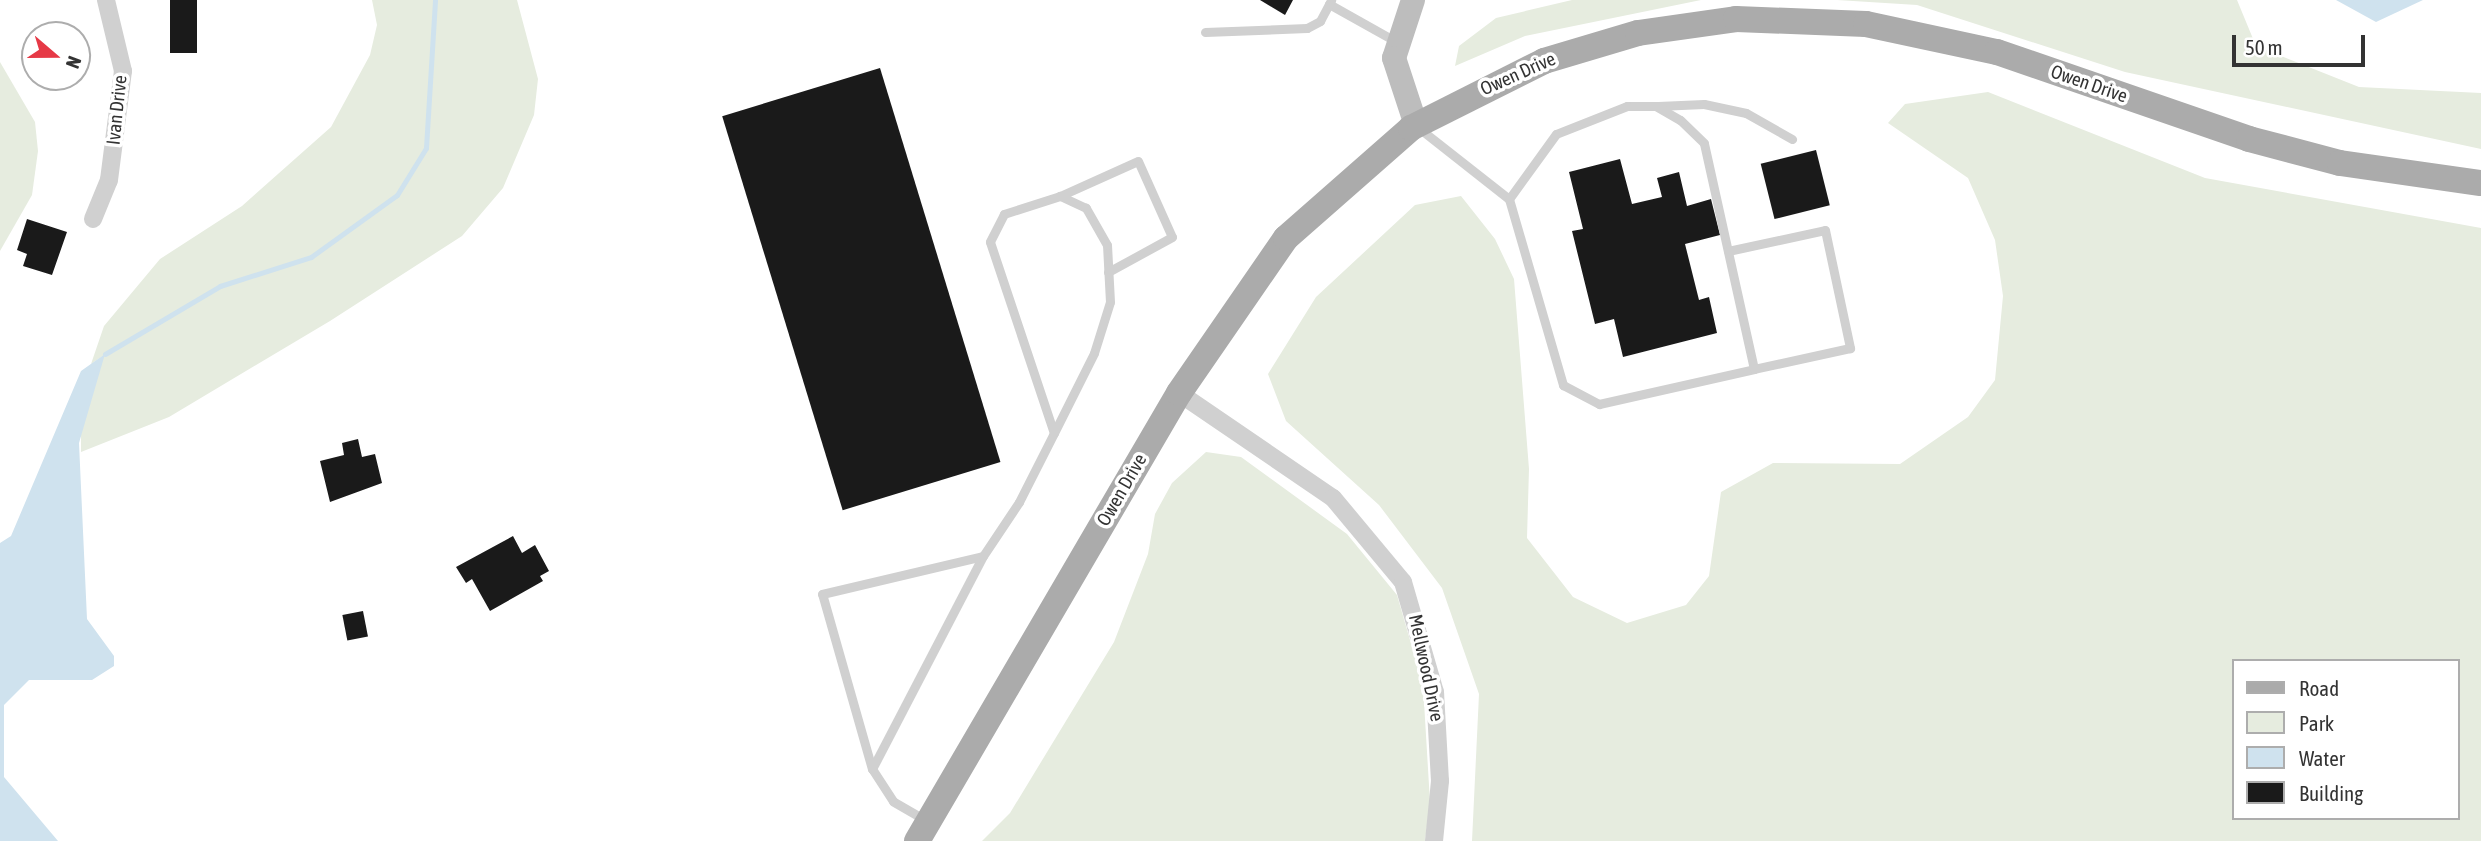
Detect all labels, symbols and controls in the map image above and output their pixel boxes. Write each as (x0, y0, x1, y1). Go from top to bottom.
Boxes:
north arrow (21, 21, 91, 91)
scale bar (2236, 21, 2369, 65)
text: 50 m (2245, 35, 2283, 59)
street label: Owen Drive (1477, 47, 1559, 101)
text: N (62, 53, 86, 72)
street label: Owen Drive (2048, 60, 2130, 108)
street label: Ivan Drive (102, 74, 132, 146)
street label: Owen Drive (1092, 450, 1152, 530)
street label: Mellwood Drive (1404, 612, 1448, 724)
legend (2232, 659, 2460, 820)
text: Road (2299, 676, 2339, 700)
text: Park (2299, 711, 2334, 735)
text: Water (2299, 746, 2345, 770)
text: Building (2299, 781, 2363, 805)

